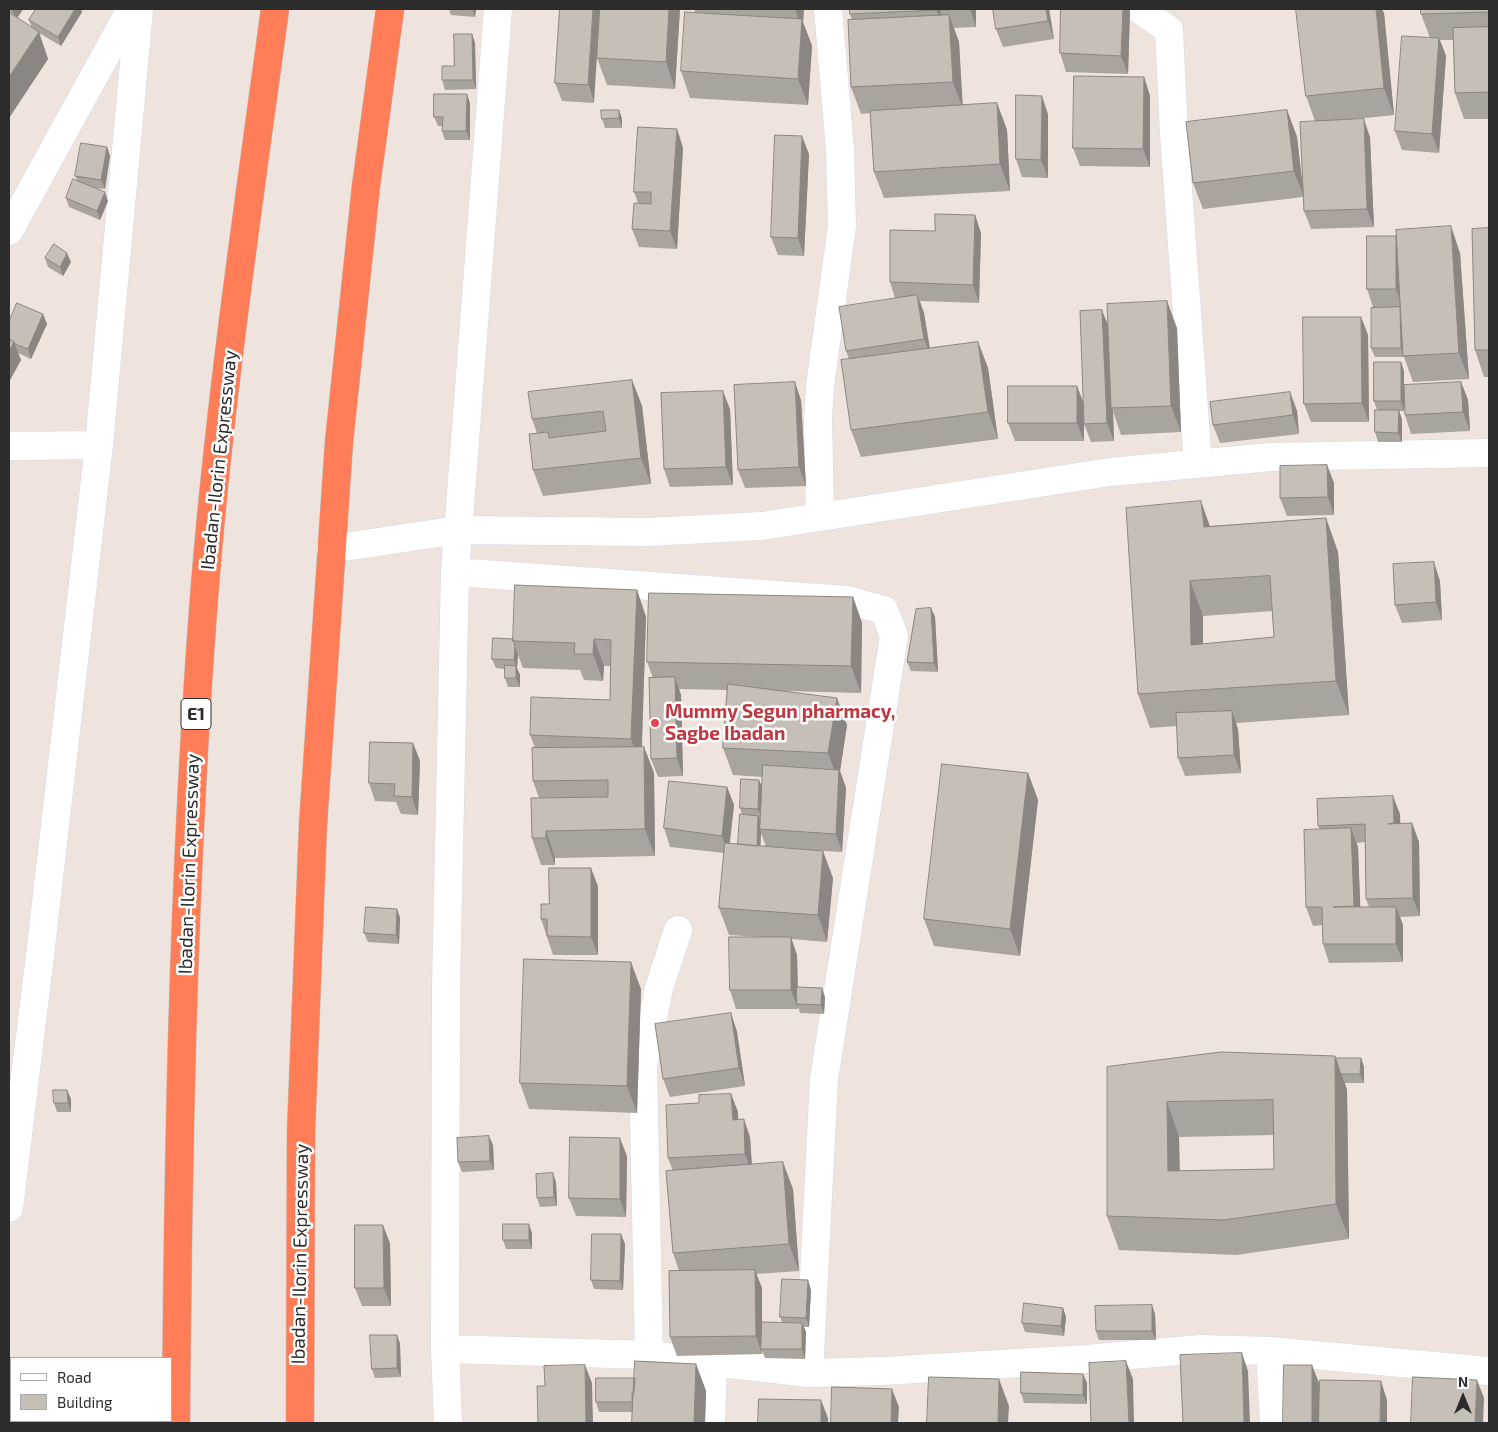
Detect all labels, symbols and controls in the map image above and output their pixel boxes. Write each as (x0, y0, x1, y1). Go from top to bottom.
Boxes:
street label: Ibadan-Ilorin Expressway (196, 349, 242, 571)
road number: E1 (181, 699, 211, 730)
place label: Mummy Segun pharmacy, Sagbe Ibadan (665, 701, 895, 745)
marker: Mummy Segun pharmacy, Sagbe Ibadan (649, 717, 661, 729)
street label: Ibadan-Ilorin Expressway (174, 753, 204, 975)
street label: Ibadan-Ilorin Expressway (287, 1143, 313, 1365)
legend (10, 1357, 172, 1422)
text: Road (57, 1368, 92, 1386)
north arrow (1438, 1372, 1488, 1422)
text: N (1458, 1373, 1468, 1390)
text: Building (57, 1393, 112, 1411)

